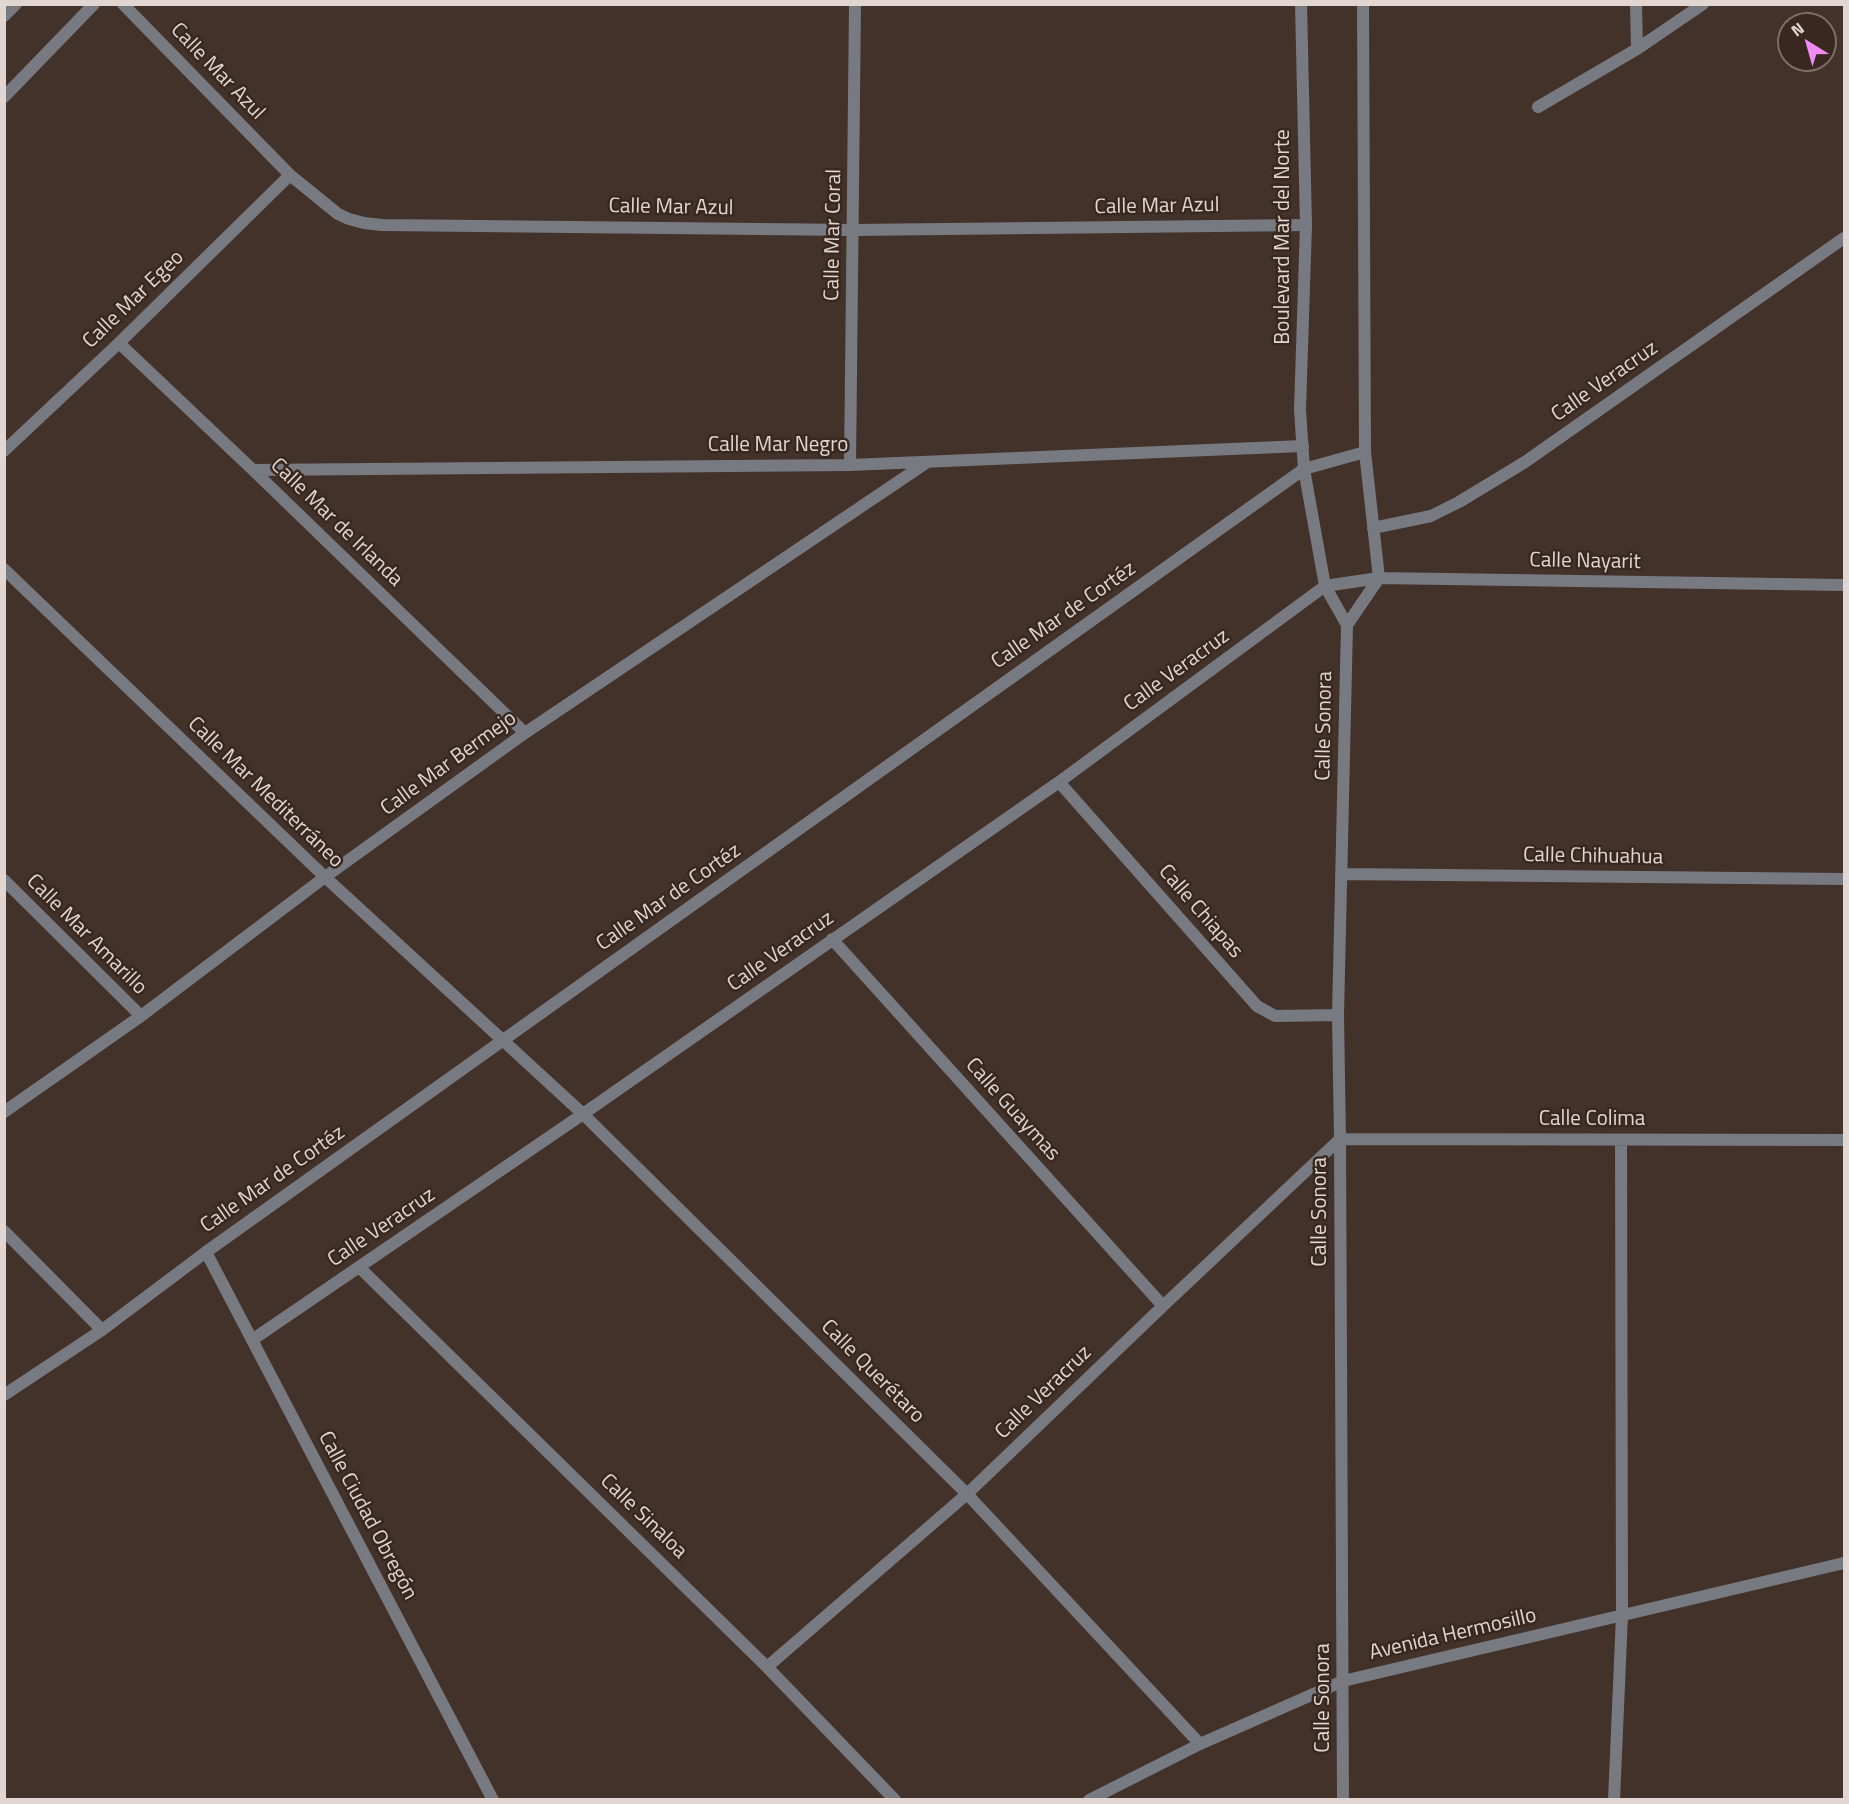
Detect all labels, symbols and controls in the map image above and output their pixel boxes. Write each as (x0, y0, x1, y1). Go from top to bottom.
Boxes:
north arrow (1777, 12, 1837, 72)
text: N (1786, 16, 1809, 42)
street label: Calle Mar Azul (165, 18, 269, 126)
street label: Boulevard Mar del Norte (1271, 129, 1297, 345)
street label: Calle Mar Coral (820, 169, 848, 301)
street label: Calle Mar Azul (1094, 193, 1220, 221)
street label: Calle Mar Azul (608, 194, 734, 222)
street label: Calle Mar Egeo (78, 246, 190, 354)
street label: Calle Veracruz (1547, 336, 1663, 428)
street label: Calle Mar Negro (708, 433, 848, 459)
street label: Calle Mar de Irlanda (265, 454, 407, 592)
street label: Calle Nayarit (1529, 548, 1641, 576)
street label: Calle Mar de Cortéz (987, 557, 1141, 675)
street label: Calle Veracruz (1119, 624, 1235, 718)
street label: Calle Sonora (1311, 671, 1339, 781)
street label: Calle Mar Bermejo (376, 706, 522, 822)
street label: Calle Mar Mediterráneo (182, 712, 348, 874)
street label: Calle Mar de Cortéz (592, 839, 746, 957)
street label: Calle Chihuahua (1523, 843, 1663, 871)
street label: Calle Chiapas (1152, 860, 1248, 964)
street label: Calle Mar Amarillo (20, 869, 152, 1001)
street label: Calle Veracruz (723, 906, 839, 998)
street label: Calle Guaymas (959, 1054, 1065, 1166)
street label: Calle Colima (1539, 1107, 1645, 1133)
street label: Calle Mar de Cortéz (196, 1121, 350, 1239)
street label: Calle Sonora (1308, 1157, 1334, 1267)
street label: Calle Veracruz (324, 1183, 440, 1273)
street label: Calle Querétaro (815, 1315, 929, 1429)
street label: Calle Veracruz (991, 1341, 1097, 1445)
street label: Calle Ciudad Obregón (312, 1427, 422, 1605)
street label: Calle Sinaloa (594, 1469, 692, 1565)
street label: Avenida Hermosillo (1367, 1604, 1539, 1666)
street label: Calle Sonora (1311, 1643, 1337, 1753)

